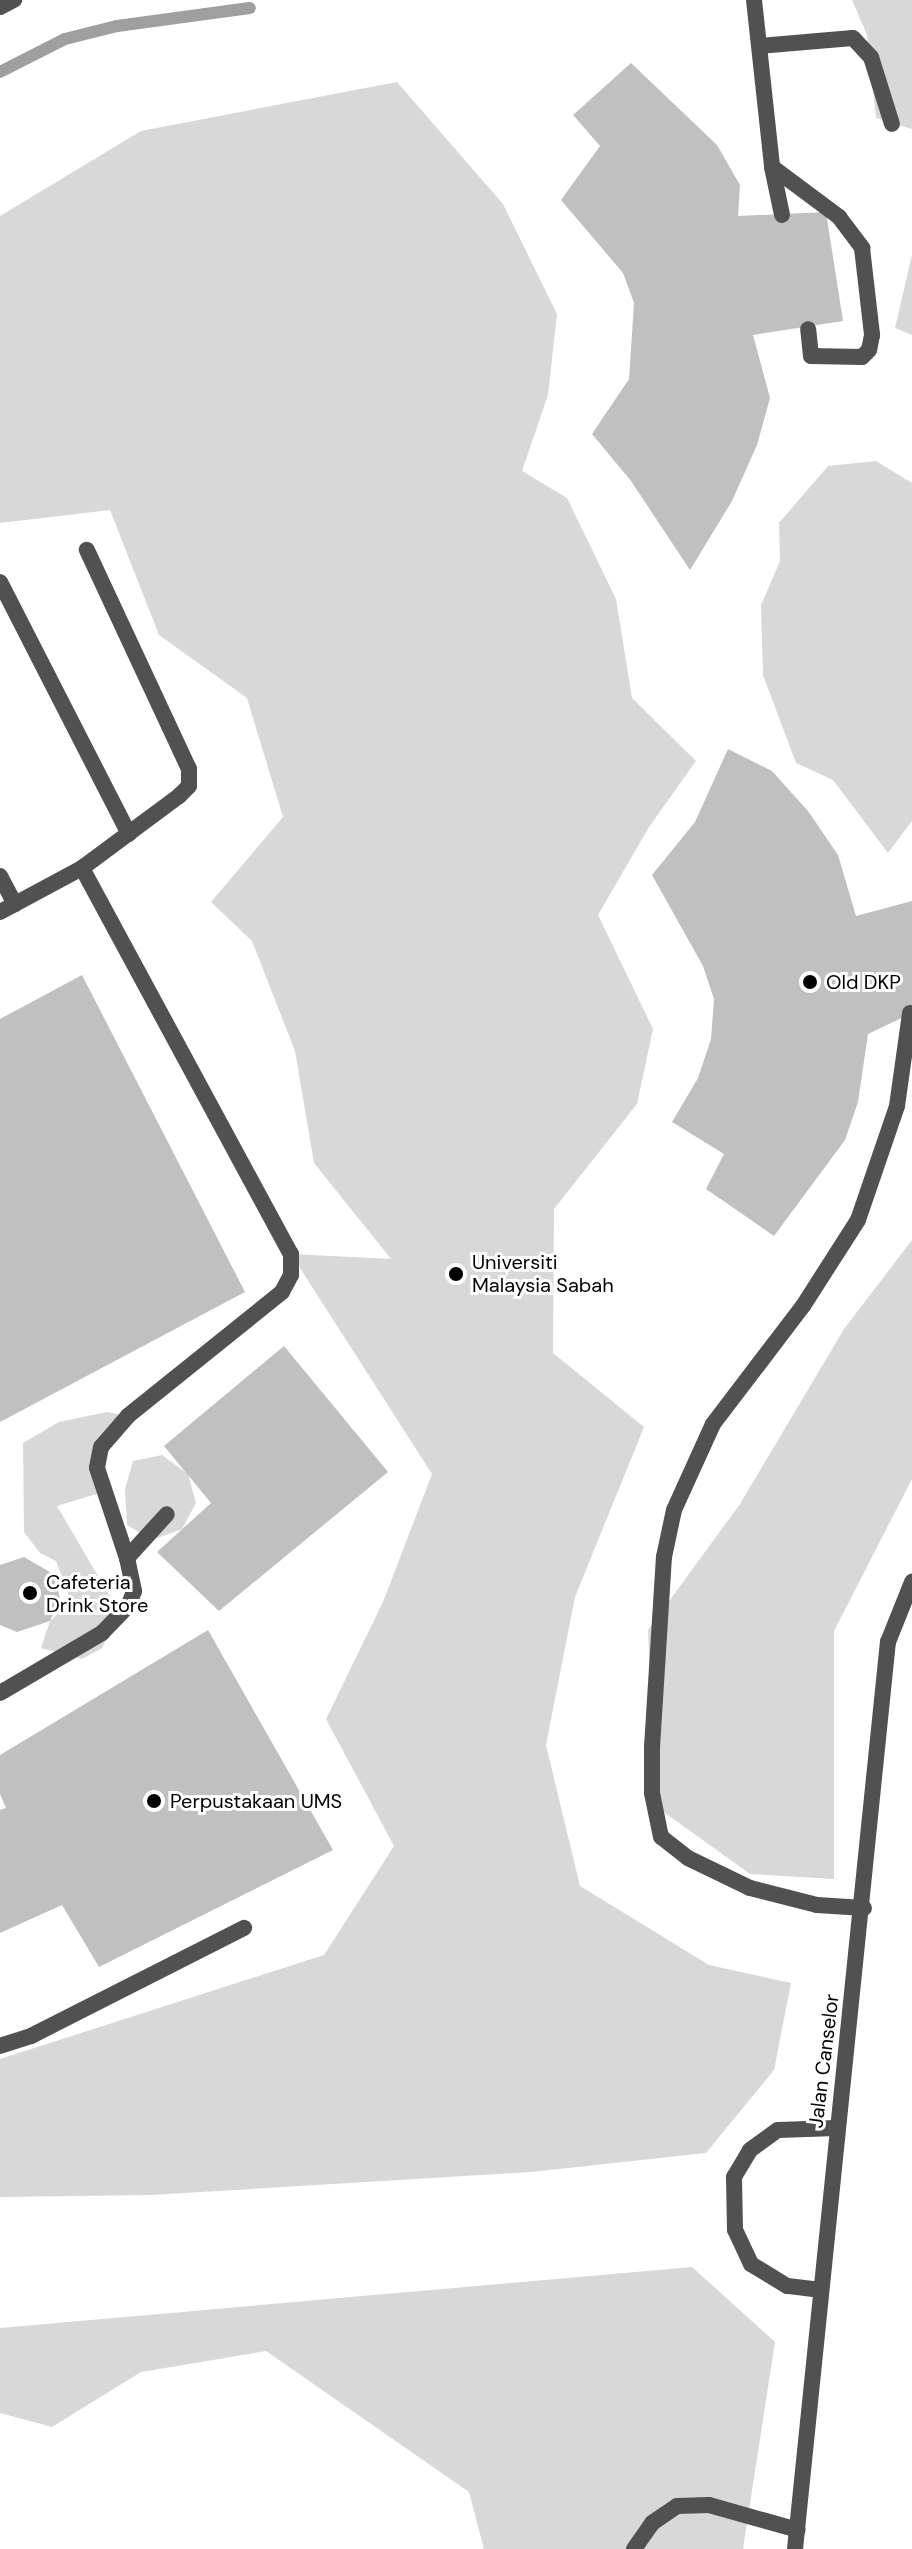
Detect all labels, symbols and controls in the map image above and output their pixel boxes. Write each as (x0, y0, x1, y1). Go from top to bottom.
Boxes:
place label: Old DKP (826, 970, 901, 994)
marker: Old DKP (801, 973, 819, 991)
place label: Universiti Malaysia Sabah (472, 1250, 614, 1297)
marker: Universiti Malaysia Sabah (447, 1265, 465, 1283)
place label: Cafeteria Drink Store (46, 1570, 148, 1617)
marker: Cafeteria Drink Store (21, 1584, 39, 1602)
place label: Perpustakaan UMS (170, 1789, 342, 1813)
marker: Perpustakaan UMS (145, 1792, 163, 1810)
street label: Jalan Canselor (804, 1993, 844, 2129)

